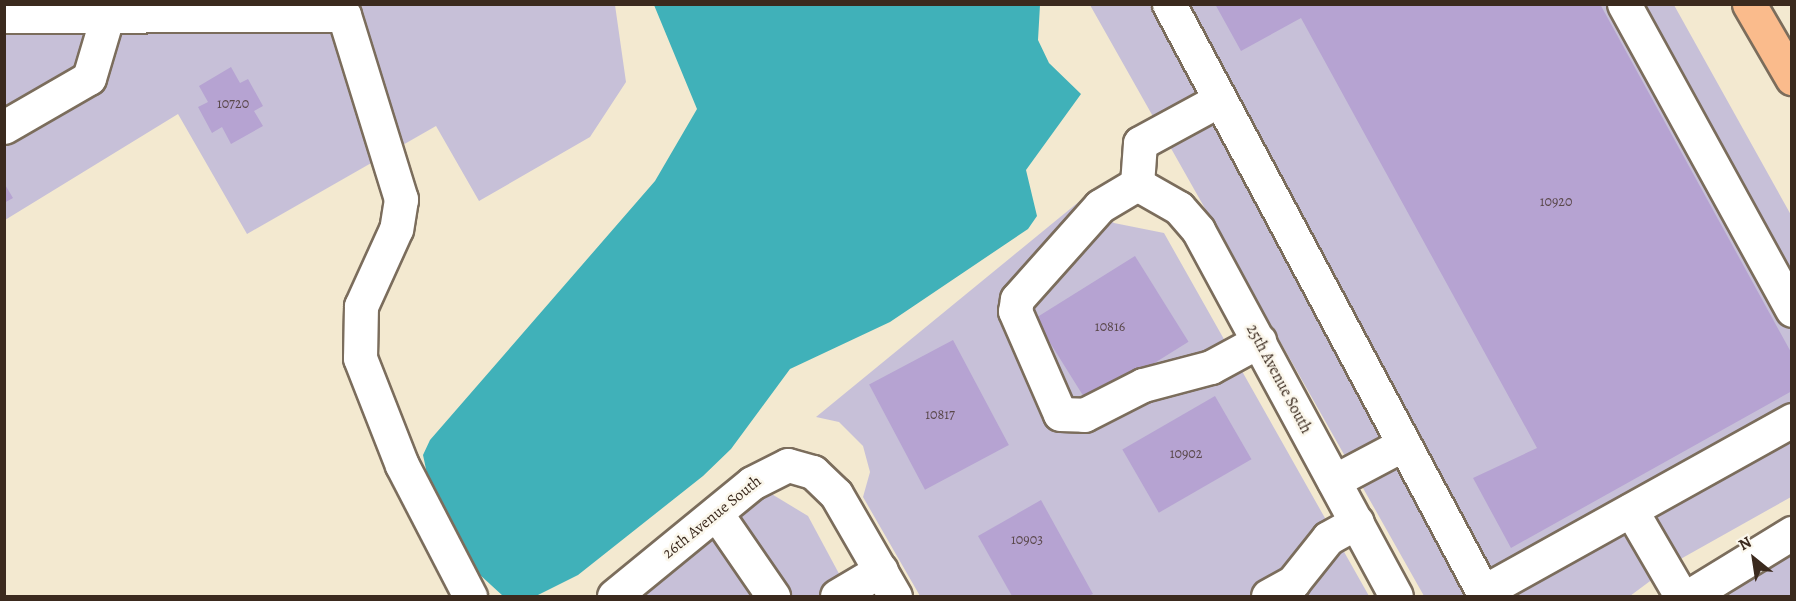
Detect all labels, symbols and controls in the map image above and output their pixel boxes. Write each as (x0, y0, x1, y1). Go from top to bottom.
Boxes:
house number: 10720 (217, 96, 249, 112)
house number: 10920 (1540, 194, 1572, 210)
house number: 10816 (1095, 319, 1125, 335)
street label: 25th Avenue South (1242, 321, 1316, 437)
house number: 10817 (925, 407, 955, 423)
house number: 10902 (1170, 446, 1202, 462)
street label: 26th Avenue South (659, 471, 765, 563)
north arrow (1724, 529, 1784, 589)
text: N (1734, 531, 1756, 556)
house number: 10903 (1011, 532, 1043, 548)

